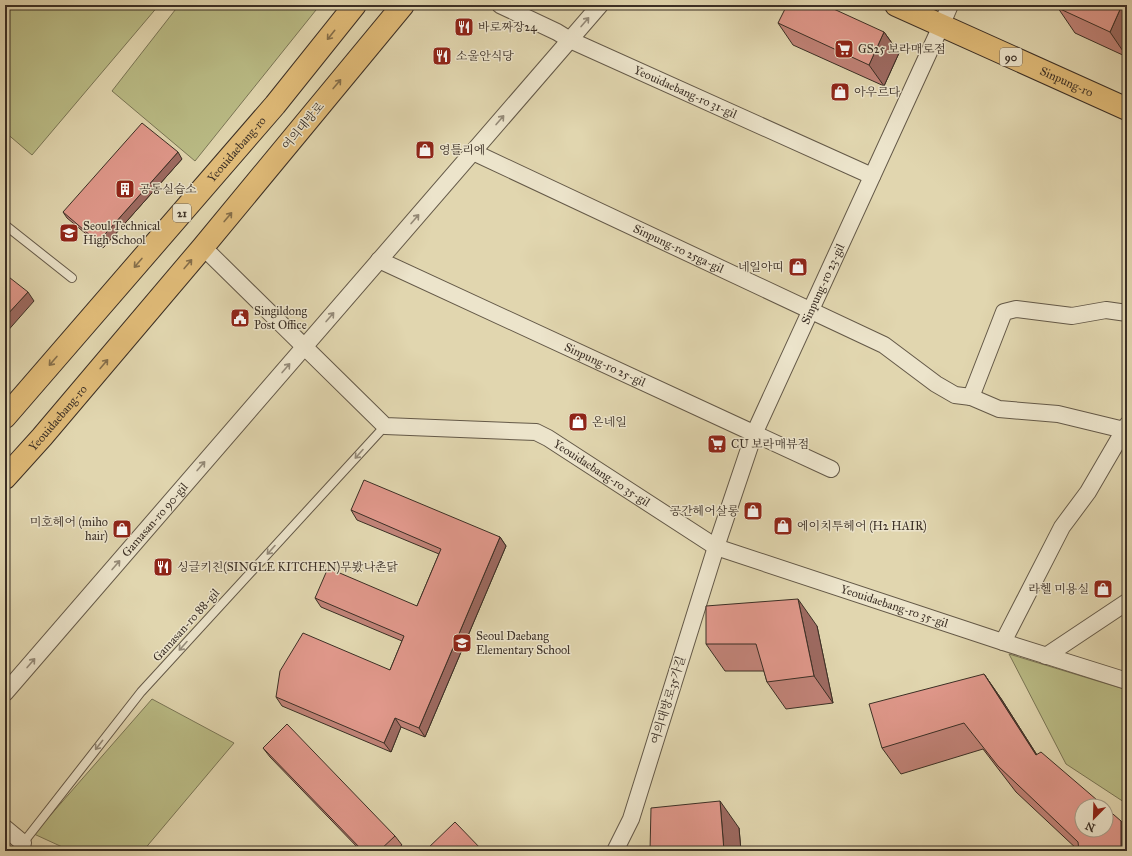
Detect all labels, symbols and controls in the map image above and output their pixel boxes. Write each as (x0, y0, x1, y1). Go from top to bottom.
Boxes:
restaurant icon: 바로짜장24 (453, 16, 475, 38)
one-way arrow (581, 17, 590, 27)
place label: 바로짜장24 (478, 20, 537, 34)
one-way arrow (327, 30, 335, 41)
supermarket icon: GS25 보라매로점 (833, 38, 855, 60)
place label: GS25 보라매로점 (858, 42, 946, 56)
restaurant icon: 소울안식당 (431, 45, 453, 67)
road number: 90 (1000, 48, 1022, 66)
place label: 소울안식당 (456, 49, 514, 63)
street label: Yeouidaebang-ro 31-gil (632, 63, 740, 122)
street label: Sinpung-ro (1038, 64, 1095, 100)
one-way arrow (333, 79, 342, 90)
shop icon: 아우르다 (829, 81, 851, 103)
place label: 아우르다 (854, 85, 901, 99)
street label: 여의대방로 (279, 99, 327, 153)
street label: Yeouidaebang-ro (204, 114, 269, 185)
one-way arrow (496, 115, 505, 126)
shop icon: 영틀리에 (414, 139, 436, 161)
place label: 영틀리에 (439, 143, 485, 157)
building icon: 공동실습소 (114, 178, 136, 200)
place label: 공동실습소 (139, 182, 197, 196)
road number: 21 (173, 204, 191, 222)
one-way arrow (223, 211, 232, 222)
one-way arrow (411, 213, 420, 224)
place label: Seoul Technical High School (83, 219, 161, 248)
street label: Sinpung-ro 25ga-gil (631, 221, 727, 276)
school or university icon: Seoul Technical High School (58, 222, 80, 244)
street label: Sinpung-ro 23-gil (798, 241, 848, 327)
shop icon: 네일아띠 (787, 256, 809, 278)
one-way arrow (134, 258, 143, 268)
one-way arrow (183, 259, 192, 270)
place label: 네일아띠 (738, 260, 784, 274)
place label: Singildong Post Office (254, 304, 307, 332)
public building icon: Singildong Post Office (229, 307, 251, 329)
one-way arrow (326, 312, 335, 322)
street label: Sinpung-ro 25-gil (562, 340, 649, 390)
one-way arrow (49, 356, 58, 367)
one-way arrow (99, 358, 108, 369)
one-way arrow (281, 363, 290, 373)
street label: Yeouidaebang-ro (26, 382, 90, 454)
shop icon: 온네일 (567, 411, 589, 433)
place label: 온네일 (592, 415, 627, 429)
supermarket icon: CU 보라매뷰점 (706, 433, 728, 455)
street label: Yeouidaebang-ro 35-gil (551, 436, 653, 510)
place label: CU 보라매뷰점 (731, 437, 809, 451)
one-way arrow (354, 449, 363, 460)
one-way arrow (196, 461, 205, 472)
street label: Gamasan-ro 90-gil (119, 479, 191, 560)
shop icon: 공간헤어살롱 (742, 500, 764, 522)
place label: 공간헤어살롱 (669, 504, 739, 518)
place label: 미호헤어 (miho hair) (30, 515, 108, 543)
shop icon: 에이치투헤어 (H2 HAIR) (772, 515, 794, 537)
shop icon: 미호헤어 (miho hair) (111, 518, 133, 540)
place label: 에이치투헤어 (H2 HAIR) (797, 519, 927, 533)
one-way arrow (266, 545, 276, 555)
restaurant icon: 싱글키친(SINGLE KITCHEN)무봤나촌닭 (152, 556, 174, 578)
one-way arrow (111, 559, 120, 570)
place label: 싱글키친(SINGLE KITCHEN)무봤나촌닭 (177, 560, 399, 574)
shop icon: 라헬 미용실 (1092, 578, 1114, 600)
street label: Yeouidaebang-ro 35-gil (839, 582, 951, 631)
place label: 라헬 미용실 (1028, 582, 1089, 596)
street label: Gamasan-ro 88-gil (150, 585, 224, 665)
place label: Seoul Daebang Elementary School (476, 629, 571, 657)
school or university icon: Seoul Daebang Elementary School (451, 632, 473, 654)
one-way arrow (178, 641, 188, 651)
street label: 여의대방로35가길 (648, 654, 688, 746)
one-way arrow (26, 658, 35, 668)
one-way arrow (95, 740, 104, 751)
north arrow (1074, 798, 1114, 838)
text: N (1083, 819, 1097, 835)

